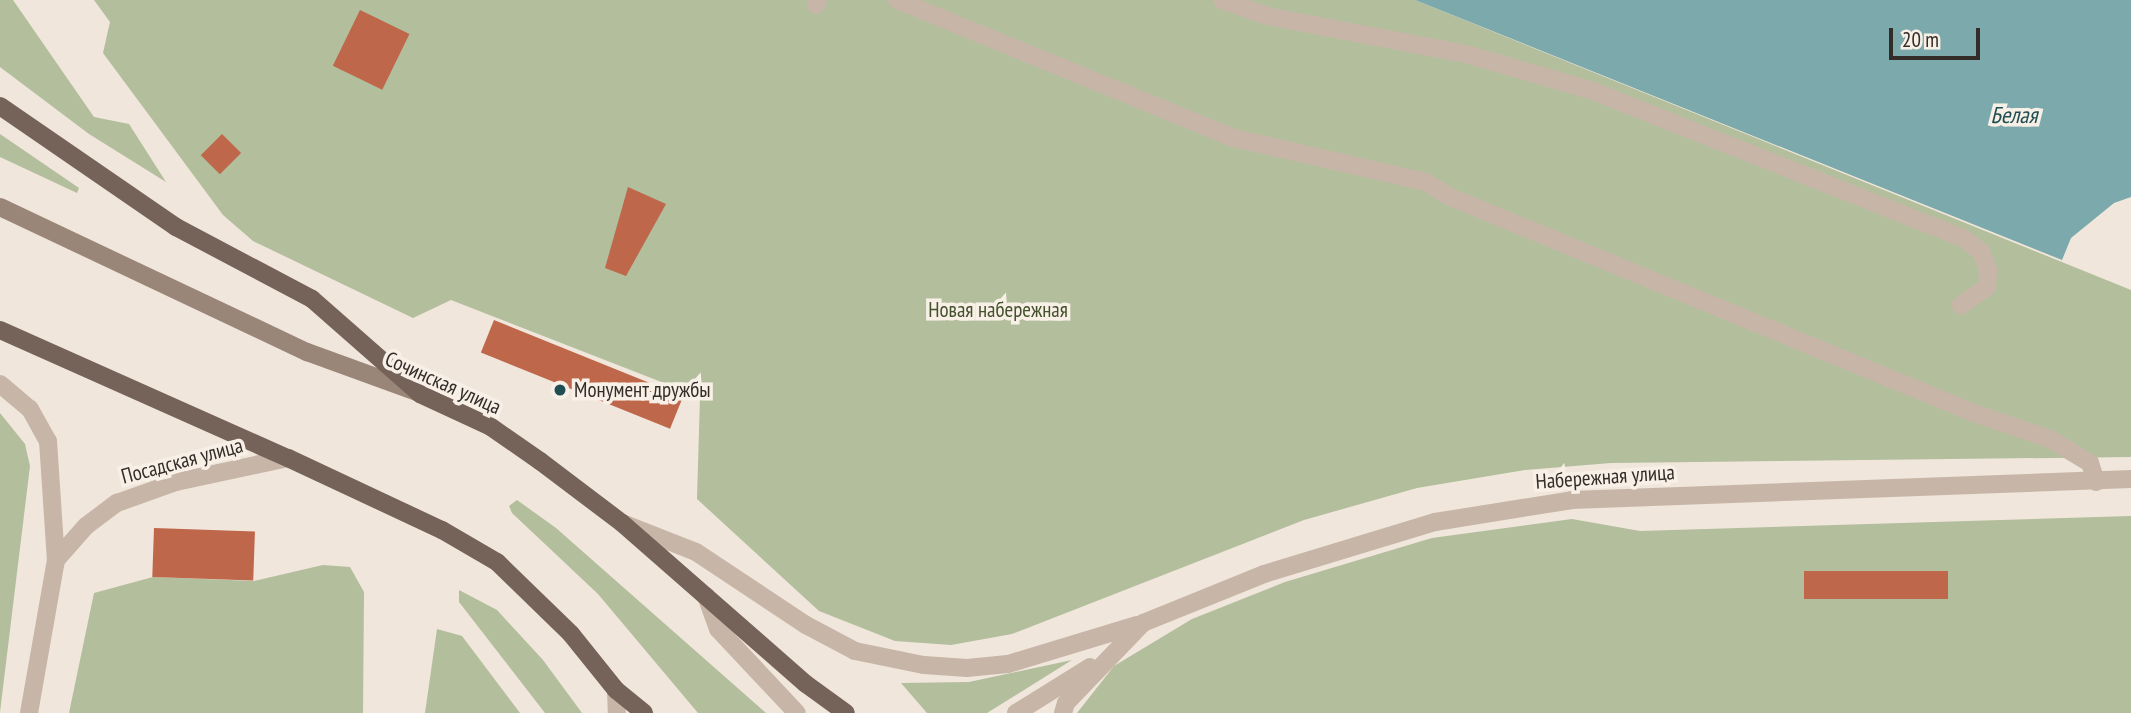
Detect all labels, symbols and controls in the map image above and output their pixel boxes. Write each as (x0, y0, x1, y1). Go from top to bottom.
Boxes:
scale bar (1893, 14, 1984, 58)
text: 20 m (1902, 26, 1939, 53)
water label: Белая (1991, 101, 2037, 129)
park label: Новая набережная (928, 297, 1068, 323)
street label: Сочинская улица (381, 346, 505, 420)
place label: Монумент дружбы (574, 377, 711, 403)
marker: Монумент дружбы (552, 382, 568, 398)
street label: Посадская улица (118, 433, 246, 489)
street label: Набережная улица (1535, 460, 1675, 494)

